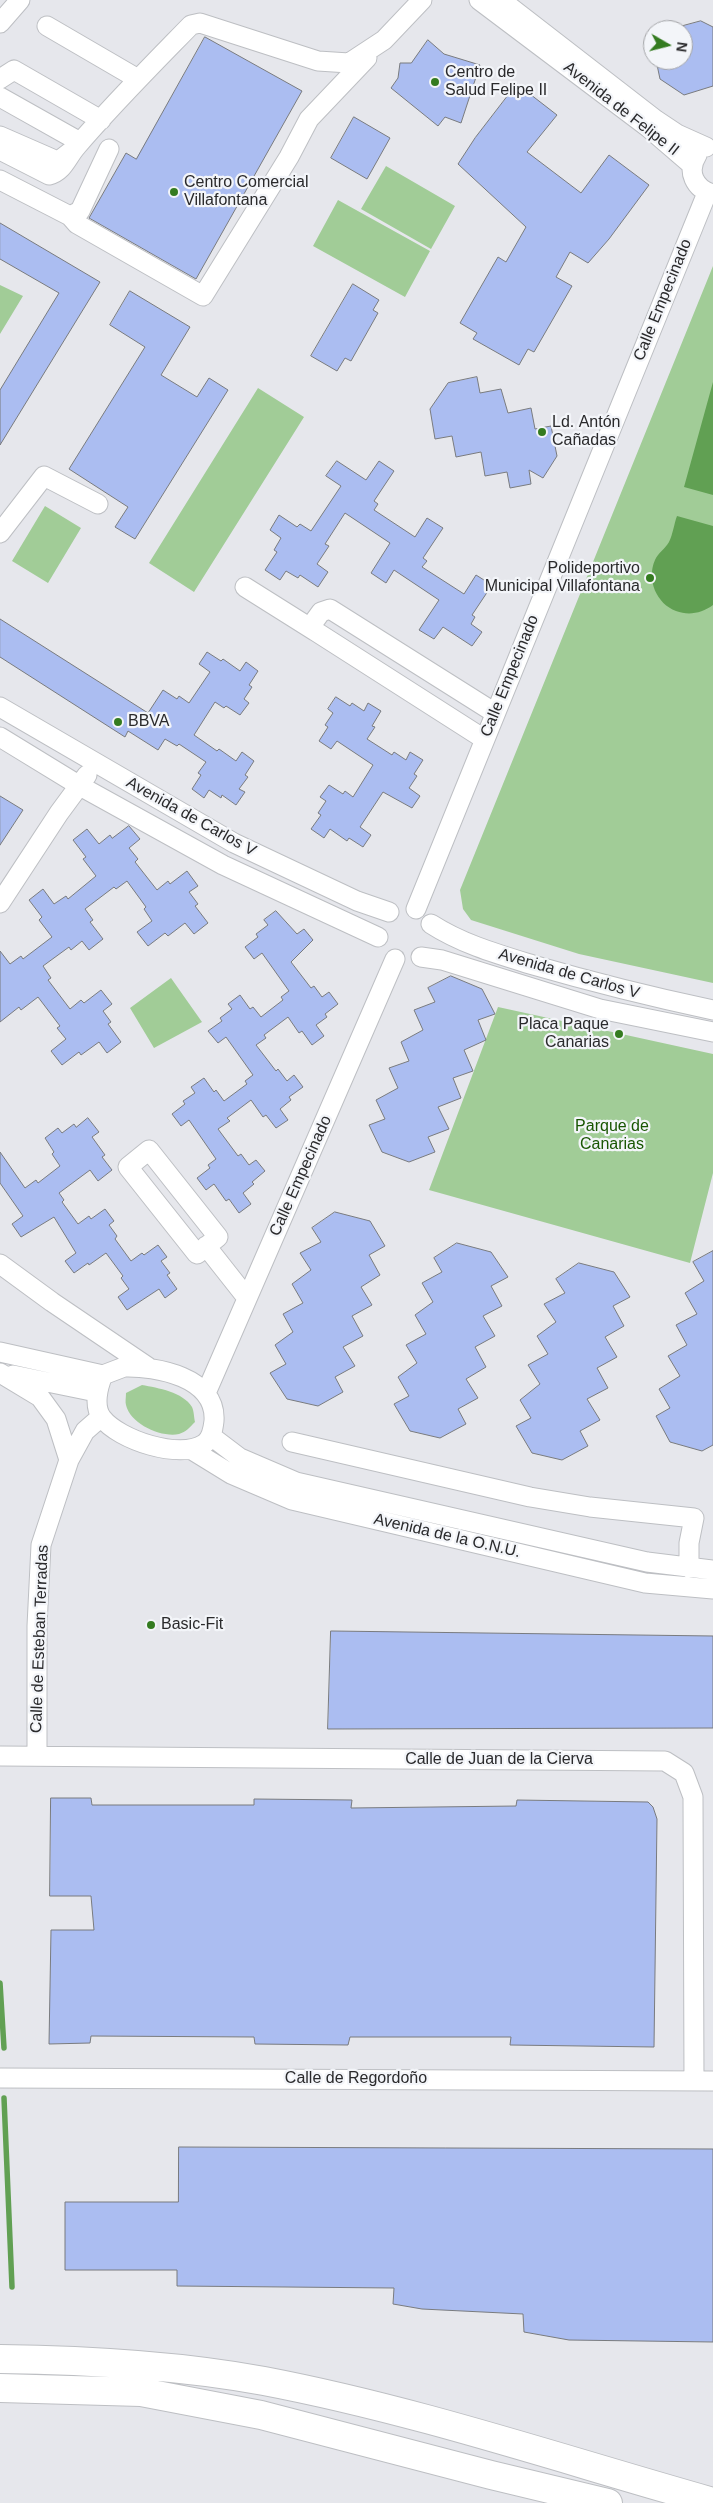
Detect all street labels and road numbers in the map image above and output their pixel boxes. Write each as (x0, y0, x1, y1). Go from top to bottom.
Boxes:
street label: Avenida de Felipe II (559, 58, 683, 160)
street label: Calle Empecinado (630, 236, 696, 364)
street label: Calle Empecinado (477, 612, 543, 740)
street label: Avenida de Carlos V (123, 773, 259, 861)
street label: Avenida de Carlos V (496, 945, 642, 1003)
street label: Calle Empecinado (266, 1113, 336, 1239)
street label: Avenida de la O.N.U. (372, 1510, 522, 1562)
street label: Calle de Esteban Terradas (27, 1544, 53, 1734)
street label: Calle de Juan de la Cierva (405, 1750, 593, 1770)
street label: Calle de Regordoño (285, 2069, 427, 2089)

